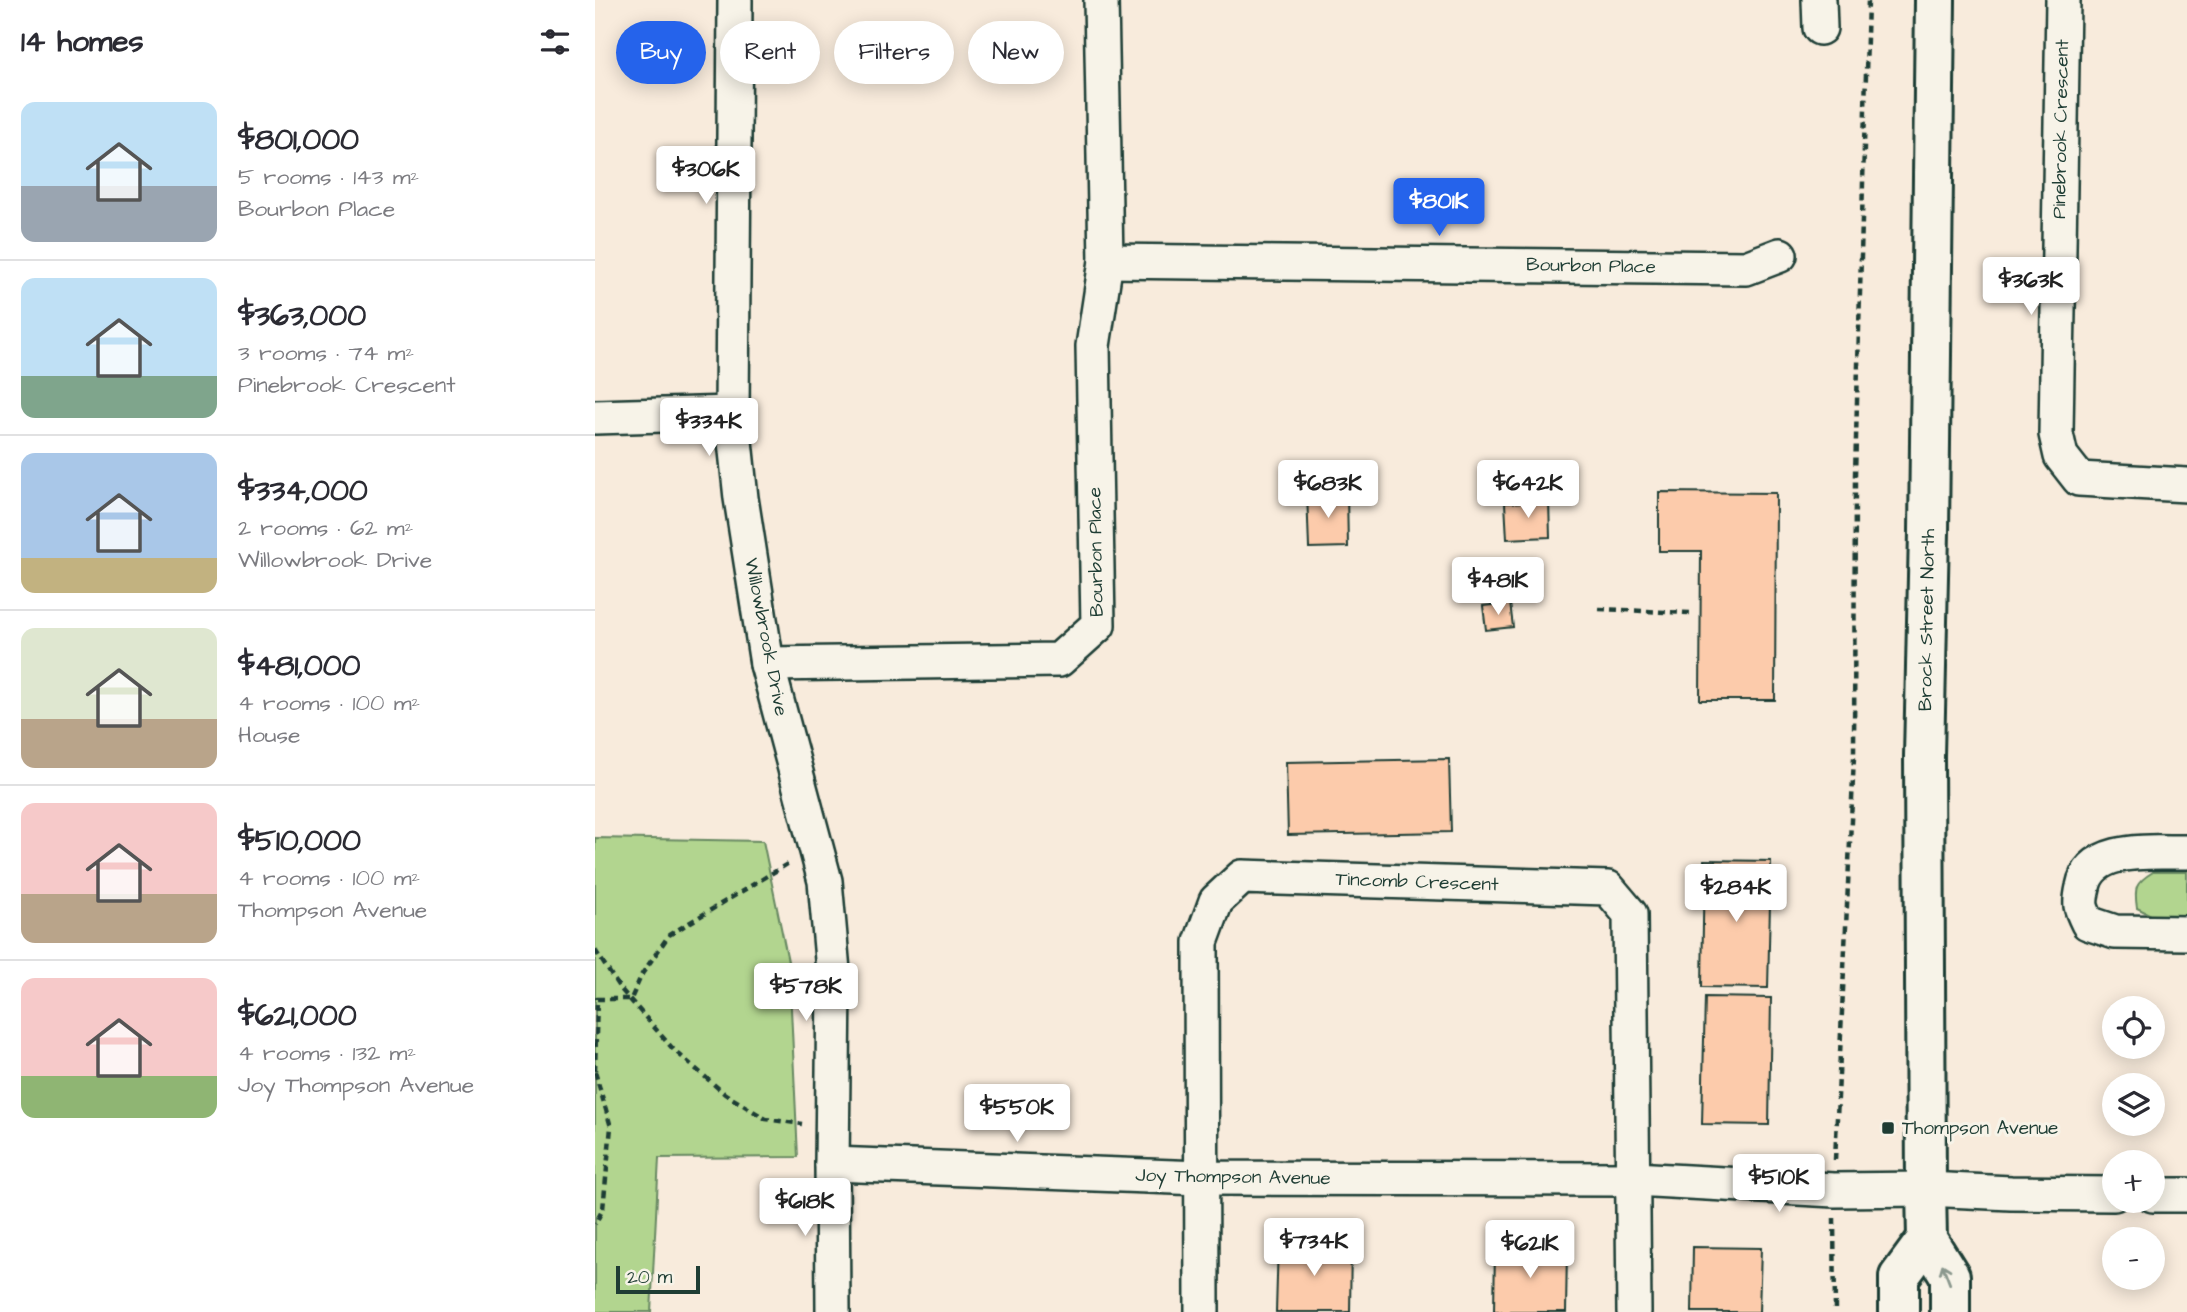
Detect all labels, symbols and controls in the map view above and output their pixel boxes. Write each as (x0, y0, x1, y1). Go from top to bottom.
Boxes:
text: 14 homes (21, 21, 144, 63)
chip: Buy (616, 21, 706, 84)
chip: Rent (720, 21, 820, 84)
chip: Filters (834, 21, 954, 84)
chip: New (968, 21, 1064, 84)
icon: filters (536, 23, 574, 61)
street label: Pinebrook Crescent (2046, 39, 2076, 219)
text: $801,000 (238, 119, 359, 161)
icon: home (77, 130, 161, 214)
pin: $306K (657, 146, 755, 206)
text: $306K (672, 153, 740, 185)
text: 5 rooms · 143 m² (238, 161, 419, 193)
pin: $801K (1390, 178, 1488, 238)
text: $801K (1409, 185, 1469, 217)
text: Bourbon Place (238, 193, 395, 225)
street label: Bourbon Place (1526, 251, 1656, 281)
pin: $363K (1982, 258, 2080, 317)
text: $363K (1999, 264, 2063, 296)
text: $363,000 (238, 295, 366, 337)
icon: home (77, 306, 161, 390)
text: 3 rooms · 74 m² (238, 337, 414, 369)
text: Pinebrook Crescent (238, 369, 456, 401)
pin: $334K (660, 398, 758, 458)
text: $334K (676, 405, 742, 437)
pin: $683K (1279, 461, 1377, 520)
pin: $642K (1479, 461, 1577, 520)
text: $683K (1294, 467, 1362, 499)
text: $642K (1493, 467, 1563, 499)
text: $334,000 (238, 470, 368, 512)
icon: home (77, 481, 161, 565)
street label: Bourbon Place (1081, 487, 1111, 617)
text: 2 rooms · 62 m² (238, 512, 413, 544)
street label: Brock Street North (1912, 528, 1942, 711)
text: Willowbrook Drive (238, 544, 432, 576)
street label: Willowbrook Drive (737, 556, 795, 718)
pin: $481K (1449, 558, 1547, 617)
text: $481K (1468, 564, 1528, 596)
text: $481,000 (238, 645, 361, 687)
icon: home (77, 656, 161, 740)
text: 4 rooms · 100 m² (238, 687, 420, 719)
text: House (238, 719, 301, 751)
text: $510,000 (238, 820, 361, 862)
icon: home (77, 831, 161, 915)
text: 4 rooms · 100 m² (238, 862, 420, 894)
pin: $284K (1687, 864, 1785, 924)
street label: Tincomb Crescent (1335, 866, 1499, 898)
text: $284K (1701, 871, 1771, 903)
text: Thompson Avenue (238, 894, 427, 926)
pin: $578K (757, 964, 855, 1023)
text: $578K (770, 970, 842, 1002)
text: $621,000 (238, 995, 357, 1037)
map controls (2102, 996, 2165, 1290)
button: locate (2102, 996, 2165, 1059)
icon: home (77, 1006, 161, 1090)
text: 4 rooms · 132 m² (238, 1037, 416, 1069)
text: Joy Thompson Avenue (238, 1069, 474, 1101)
button: layers (2102, 1073, 2165, 1136)
pin: $550K (968, 1084, 1066, 1144)
text: $550K (980, 1091, 1054, 1123)
place label: Thompson Avenue (1902, 1115, 2058, 1142)
marker: Thompson Avenue (1880, 1120, 1896, 1136)
button: + (2102, 1150, 2165, 1213)
pin: $510K (1730, 1154, 1828, 1214)
text: $510K (1749, 1161, 1809, 1193)
street label: Joy Thompson Avenue (1135, 1162, 1331, 1193)
pin: $618K (756, 1178, 854, 1238)
text: $618K (775, 1185, 835, 1217)
pin: $734K (1265, 1218, 1363, 1278)
pin: $621K (1481, 1220, 1579, 1280)
text: $734K (1280, 1225, 1348, 1257)
text: $621K (1501, 1227, 1559, 1259)
button: − (2102, 1227, 2165, 1290)
scale bar (616, 1263, 700, 1295)
text: 20 m (627, 1264, 672, 1291)
one-way arrow (1939, 1264, 1951, 1285)

